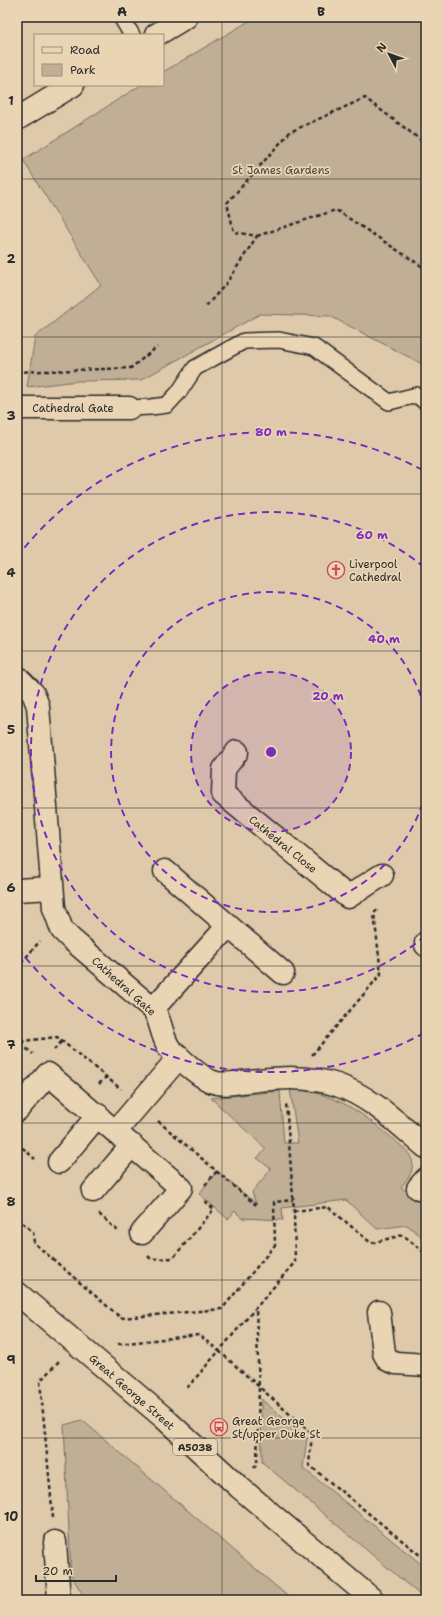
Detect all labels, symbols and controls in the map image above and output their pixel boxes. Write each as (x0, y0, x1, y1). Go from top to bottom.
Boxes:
text: A (117, 3, 127, 20)
text: B (317, 3, 325, 20)
legend (34, 34, 164, 86)
north arrow (369, 34, 409, 74)
text: N (373, 39, 391, 56)
text: Road (70, 42, 101, 58)
text: Park (70, 62, 96, 78)
text: 1 (8, 92, 14, 109)
park label: St James Gardens (232, 163, 330, 178)
text: 2 (6, 250, 16, 267)
street label: Cathedral Gate (32, 401, 114, 416)
text: 3 (6, 407, 16, 424)
text: 80 m (255, 424, 287, 440)
text: 60 m (356, 527, 388, 543)
place label: Liverpool Cathedral (349, 557, 402, 585)
church icon: Liverpool Cathedral (326, 560, 346, 580)
text: 4 (6, 564, 16, 581)
text: 40 m (368, 631, 400, 647)
text: 20 m (312, 688, 344, 704)
text: 5 (7, 721, 15, 738)
centre of rings (264, 745, 278, 759)
street label: Cathedral Close (245, 812, 320, 877)
text: 6 (6, 879, 16, 896)
street label: Cathedral Gate (88, 953, 159, 1019)
text: 7 (6, 1036, 16, 1053)
text: 8 (6, 1193, 16, 1210)
text: 9 (6, 1351, 16, 1368)
street label: Great George Street (86, 1351, 178, 1434)
place label: Great George St/upper Duke St (232, 1414, 321, 1442)
bus stop icon: Great George St/upper Duke St (209, 1417, 229, 1437)
road number: A5038 (173, 1439, 217, 1455)
text: 10 (4, 1508, 18, 1525)
scale bar (36, 1557, 116, 1583)
text: 20 m (42, 1563, 73, 1579)

